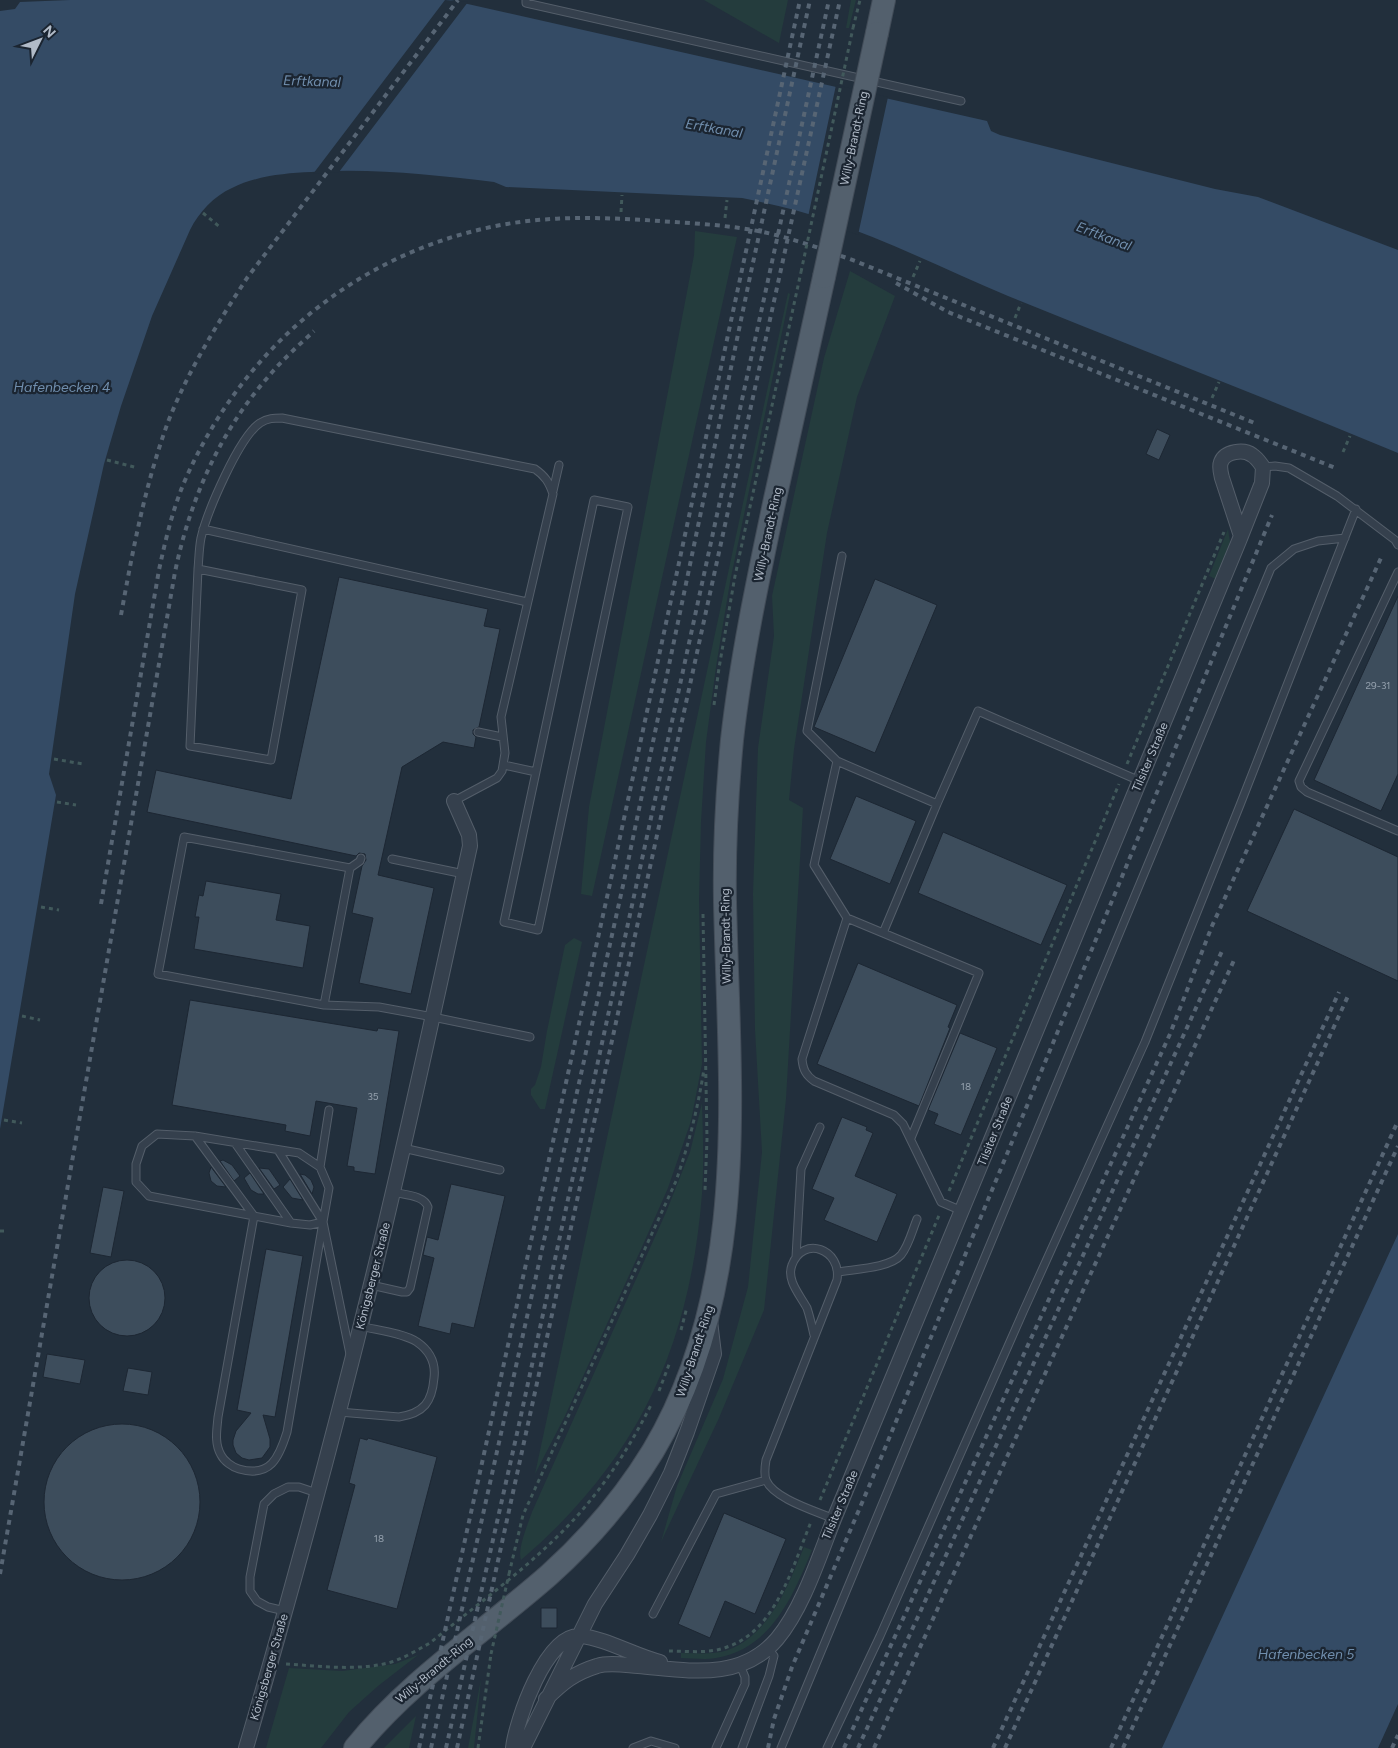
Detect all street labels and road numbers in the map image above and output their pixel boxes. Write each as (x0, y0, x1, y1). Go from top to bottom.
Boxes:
street label: Willy-Brandt-Ring (837, 90, 871, 186)
street label: Willy-Brandt-Ring (751, 486, 785, 582)
street label: Tilsiter Straße (1129, 720, 1171, 794)
street label: Willy-Brandt-Ring (718, 888, 734, 984)
street label: Tilsiter Straße (975, 1094, 1015, 1168)
street label: Königsberger Straße (353, 1221, 393, 1331)
street label: Willy-Brandt-Ring (674, 1303, 716, 1399)
street label: Tilsiter Straße (819, 1468, 861, 1542)
street label: Königsberger Straße (247, 1612, 291, 1722)
street label: Willy-Brandt-Ring (393, 1634, 475, 1706)

